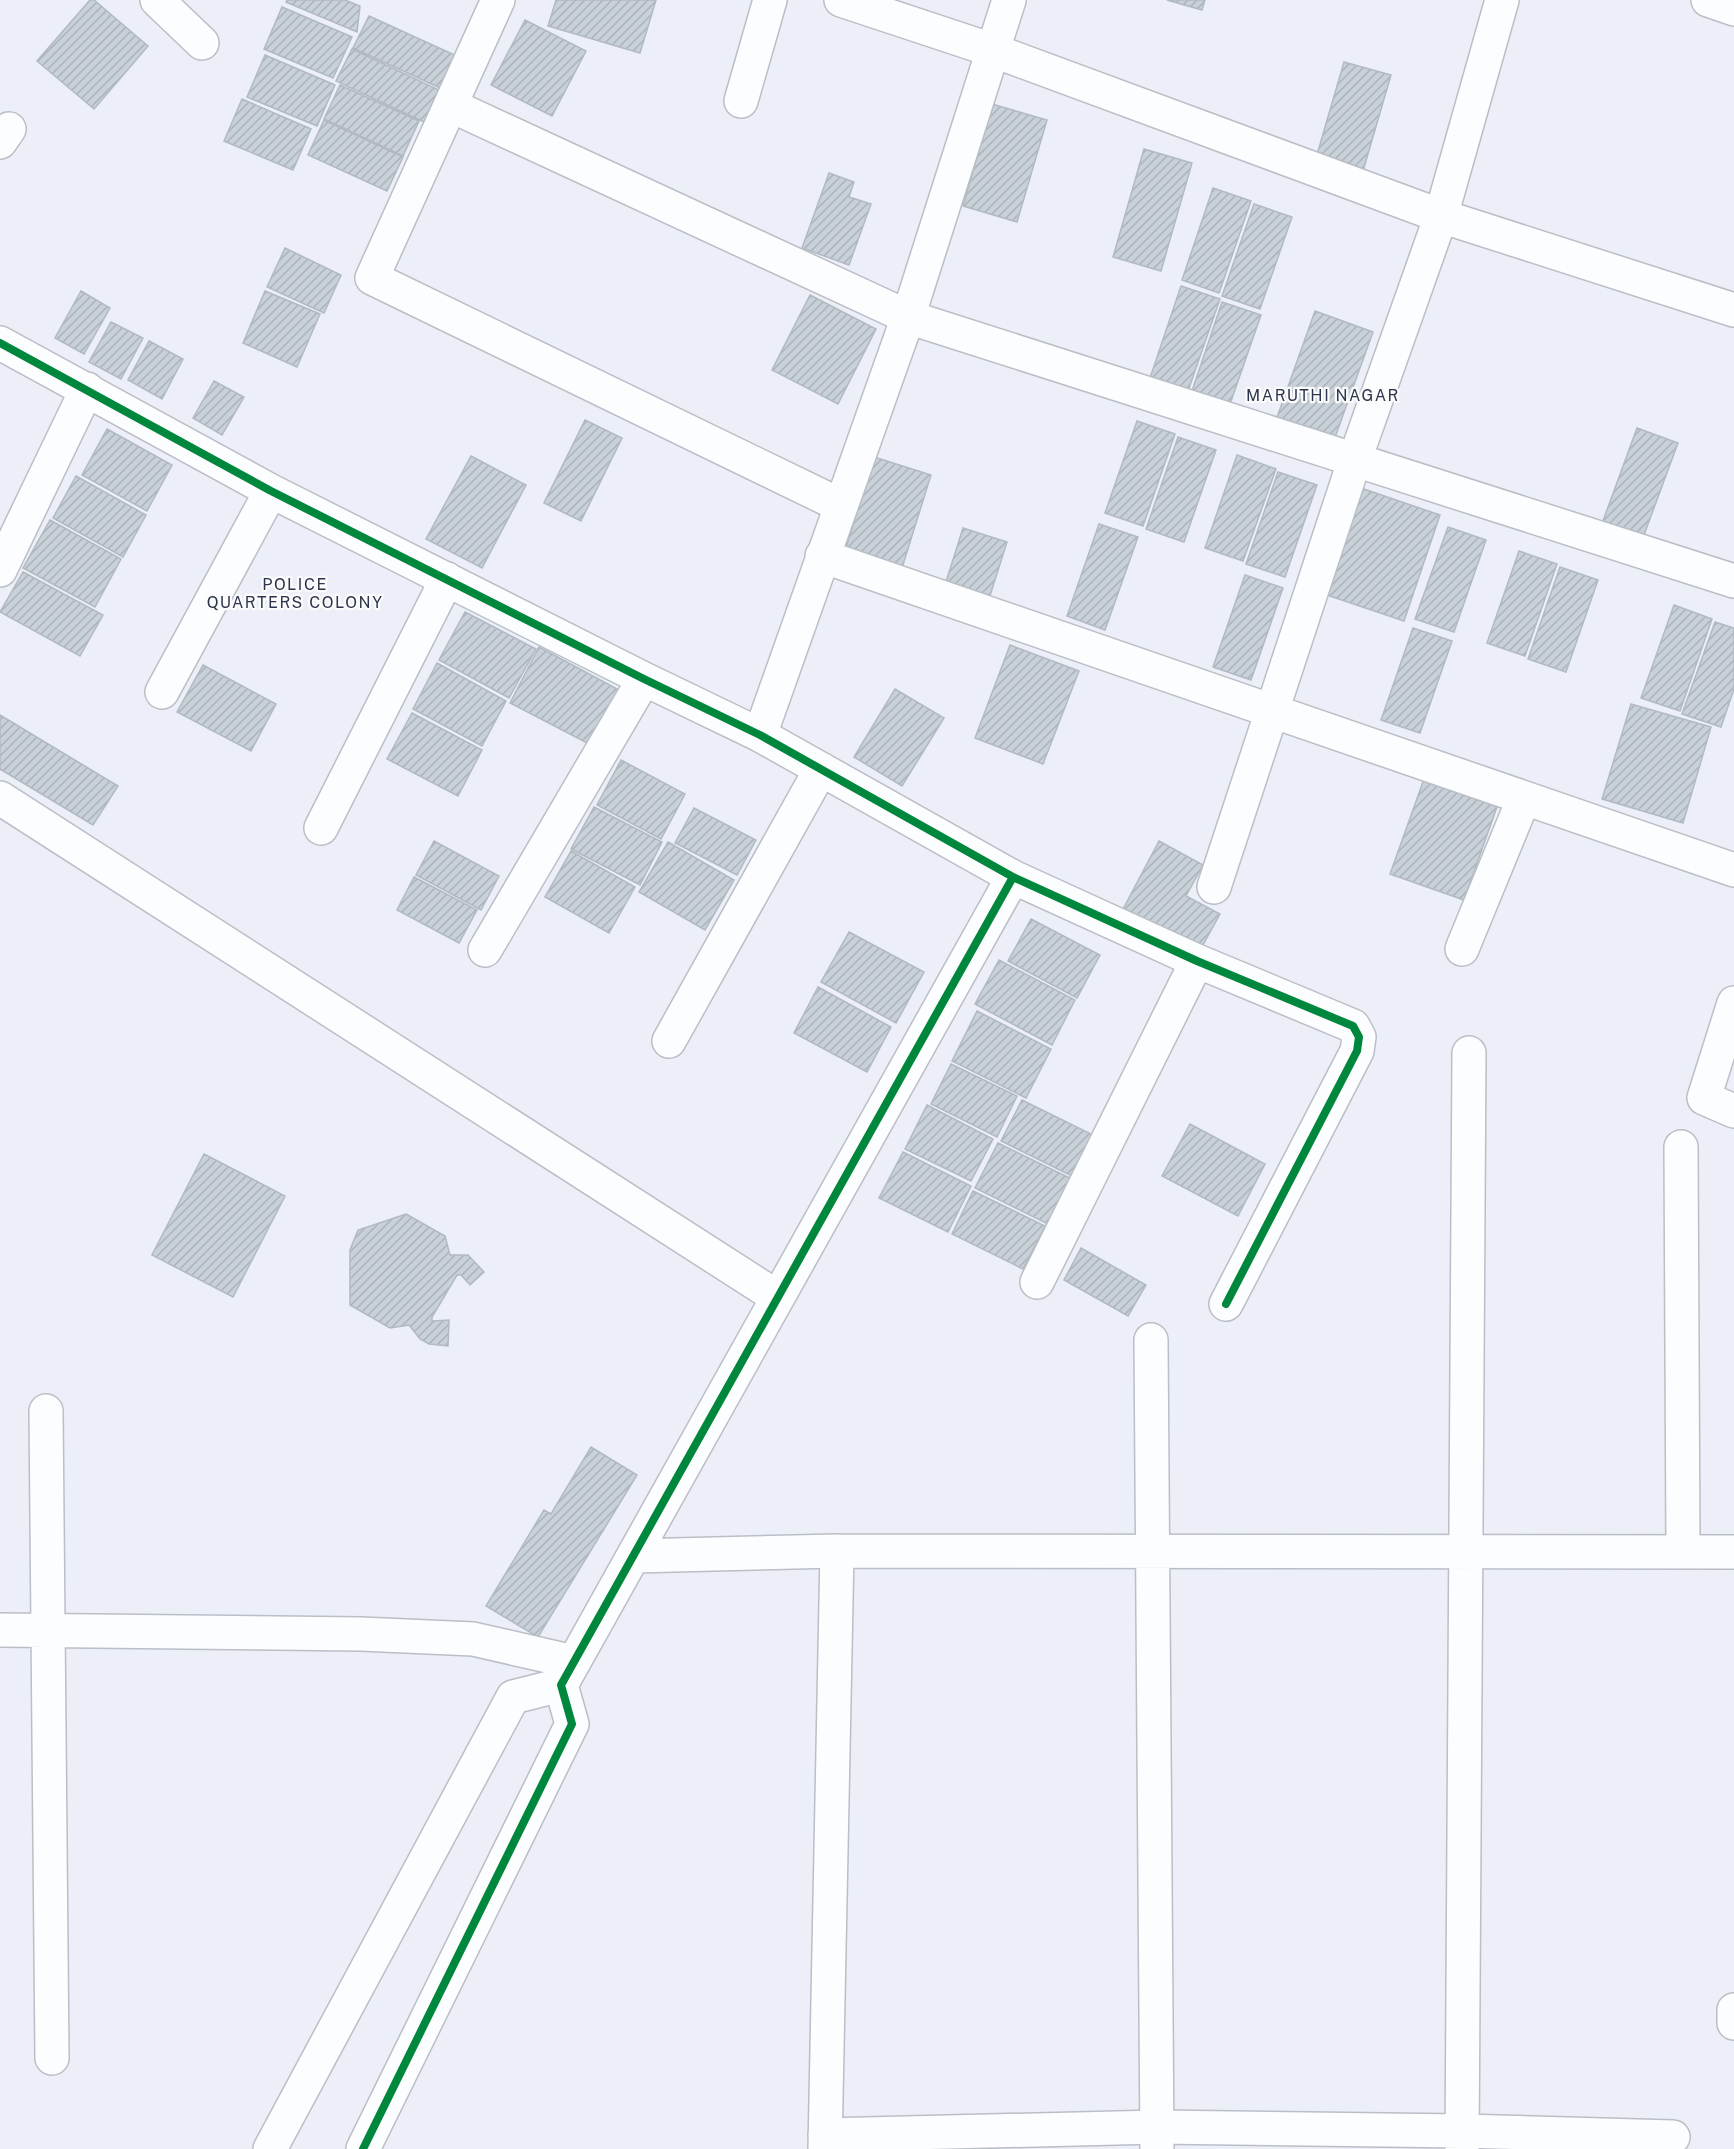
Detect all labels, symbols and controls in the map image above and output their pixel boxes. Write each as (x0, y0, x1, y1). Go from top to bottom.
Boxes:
district label: MARUTHI NAGAR (1246, 386, 1400, 405)
district label: POLICE QUARTERS COLONY (207, 575, 383, 612)

